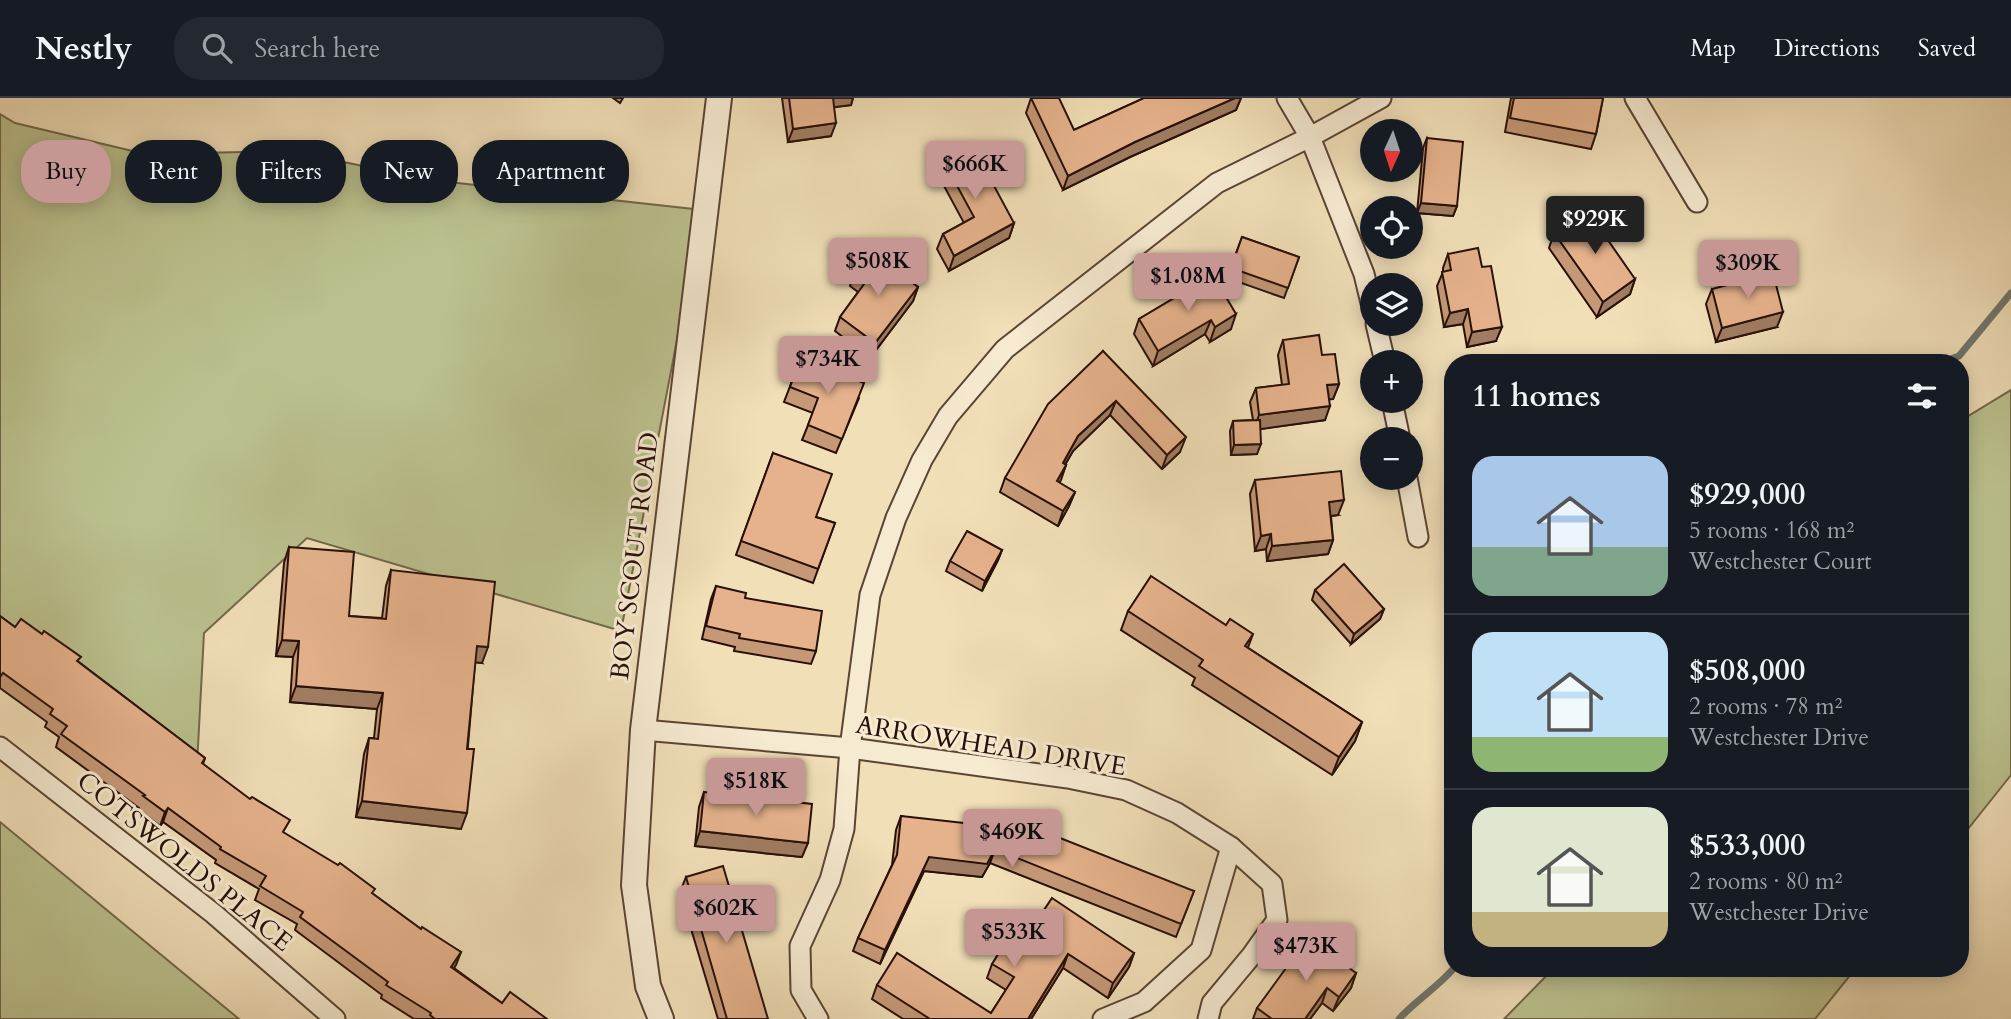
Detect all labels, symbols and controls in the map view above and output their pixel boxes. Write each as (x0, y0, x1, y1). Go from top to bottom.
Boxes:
search box (174, 17, 664, 80)
text: Nestly (35, 26, 132, 71)
icon: search (198, 29, 236, 67)
text: Search here (254, 31, 380, 66)
text: Map (1690, 32, 1736, 65)
text: Directions (1774, 32, 1880, 65)
text: Saved (1918, 32, 1976, 65)
north arrow (1360, 119, 1423, 182)
map controls (1360, 119, 1423, 490)
chip: Buy (21, 140, 111, 203)
chip: Rent (125, 140, 222, 203)
chip: Filters (236, 140, 346, 203)
chip: New (360, 140, 458, 203)
chip: Apartment (472, 140, 629, 203)
pin: $666K (926, 141, 1024, 201)
text: $666K (942, 148, 1008, 179)
button: locate (1360, 196, 1423, 259)
pin: $929K (1546, 197, 1644, 256)
text: $929K (1562, 203, 1628, 234)
pin: $508K (829, 238, 927, 298)
pin: $309K (1699, 240, 1797, 300)
text: $508K (845, 245, 911, 276)
text: $309K (1715, 247, 1781, 278)
pin: $1.08M (1131, 254, 1245, 313)
text: $1.08M (1150, 260, 1226, 291)
button: layers (1360, 273, 1423, 336)
pin: $734K (779, 336, 877, 396)
text: $734K (795, 343, 861, 374)
button: + (1360, 350, 1423, 413)
text: 11 homes (1472, 376, 1601, 417)
icon: filters (1903, 377, 1941, 415)
button: − (1360, 427, 1423, 490)
street label: BOY SCOUT ROAD (602, 430, 667, 682)
text: $929,000 (1689, 474, 1805, 515)
icon: home (1528, 484, 1612, 568)
text: 5 rooms · 168 m² (1689, 515, 1854, 546)
text: Westchester Court (1689, 546, 1872, 577)
text: $508,000 (1689, 650, 1805, 691)
icon: home (1528, 660, 1612, 744)
text: 2 rooms · 78 m² (1689, 691, 1842, 722)
street label: ARROWHEAD DRIVE (853, 707, 1129, 784)
text: Westchester Drive (1689, 722, 1869, 753)
pin: $518K (707, 758, 805, 818)
street label: COTSWOLDS PLACE (70, 763, 300, 959)
text: $518K (723, 765, 789, 796)
pin: $469K (963, 810, 1061, 869)
text: $469K (979, 816, 1045, 847)
text: $533,000 (1689, 825, 1805, 866)
icon: home (1528, 835, 1612, 919)
text: 2 rooms · 80 m² (1689, 866, 1842, 897)
pin: $602K (677, 886, 775, 945)
text: $602K (693, 892, 759, 923)
text: Westchester Drive (1689, 897, 1869, 928)
pin: $533K (965, 910, 1063, 969)
text: $533K (981, 916, 1047, 947)
pin: $473K (1257, 924, 1355, 983)
text: $473K (1273, 930, 1339, 961)

